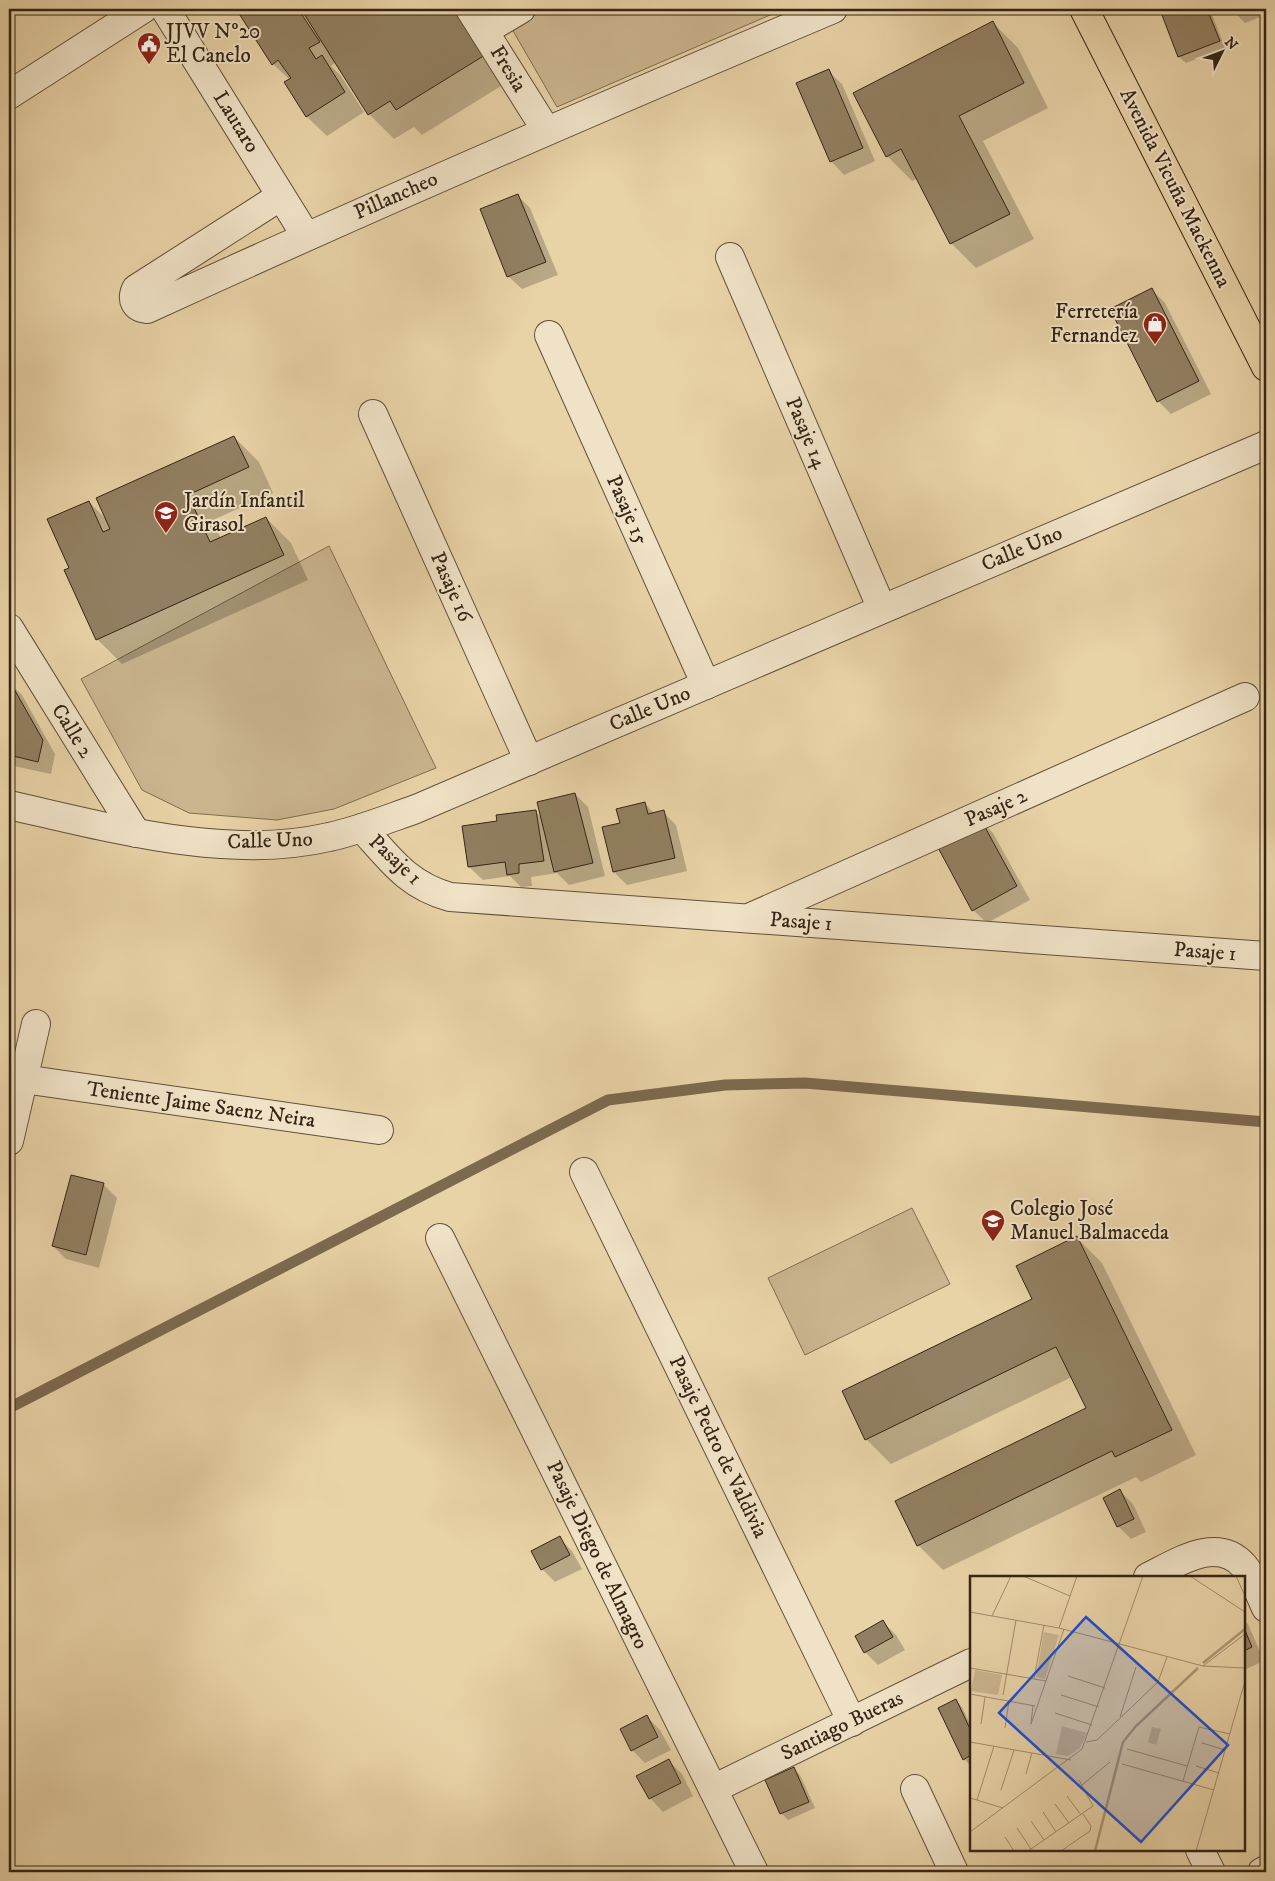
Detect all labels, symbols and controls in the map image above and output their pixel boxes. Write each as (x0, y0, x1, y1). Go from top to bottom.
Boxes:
place label: JJVV Nº20 El Canelo (164, 19, 260, 69)
north arrow (1198, 28, 1248, 78)
public building icon: JJVV Nº20 El Canelo (136, 31, 162, 65)
text: N (1220, 34, 1242, 55)
street label: Fresia (484, 41, 532, 97)
street label: Avenida Vicuña Mackenna (1113, 84, 1237, 292)
street label: Lautaro (207, 86, 265, 158)
street label: Pillancheo (350, 166, 442, 226)
place label: Ferretería Fernandez (1050, 299, 1138, 349)
shop icon: Ferretería Fernandez (1142, 311, 1168, 345)
street label: Pasaje 14 (779, 393, 833, 473)
street label: Pasaje 15 (600, 471, 654, 549)
place label: Jardín Infantil Girasol (182, 488, 305, 538)
school or university icon: Jardín Infantil Girasol (153, 500, 179, 534)
street label: Calle Uno (978, 520, 1066, 578)
street label: Pasaje 16 (424, 548, 478, 627)
street label: Calle Uno (606, 680, 694, 738)
street label: Calle 2 (45, 699, 99, 763)
street label: Pasaje 2 (961, 783, 1032, 833)
street label: Calle Uno (227, 827, 313, 855)
street label: Pasaje 1 (363, 829, 427, 891)
street label: Pasaje 1 (769, 907, 833, 937)
street label: Pasaje 1 (1173, 937, 1237, 967)
street label: Teniente Jaime Saenz Neira (85, 1076, 317, 1134)
place label: Colegio José Manuel Balmaceda (1010, 1196, 1169, 1246)
school or university icon: Colegio José Manuel Balmaceda (980, 1208, 1006, 1242)
street label: Pasaje Pedro de Valdivia (663, 1352, 773, 1542)
street label: Pasaje Diego de Almagro (540, 1457, 654, 1653)
inset map (970, 1576, 1245, 1851)
street label: Santiago Bueras (777, 1685, 907, 1767)

